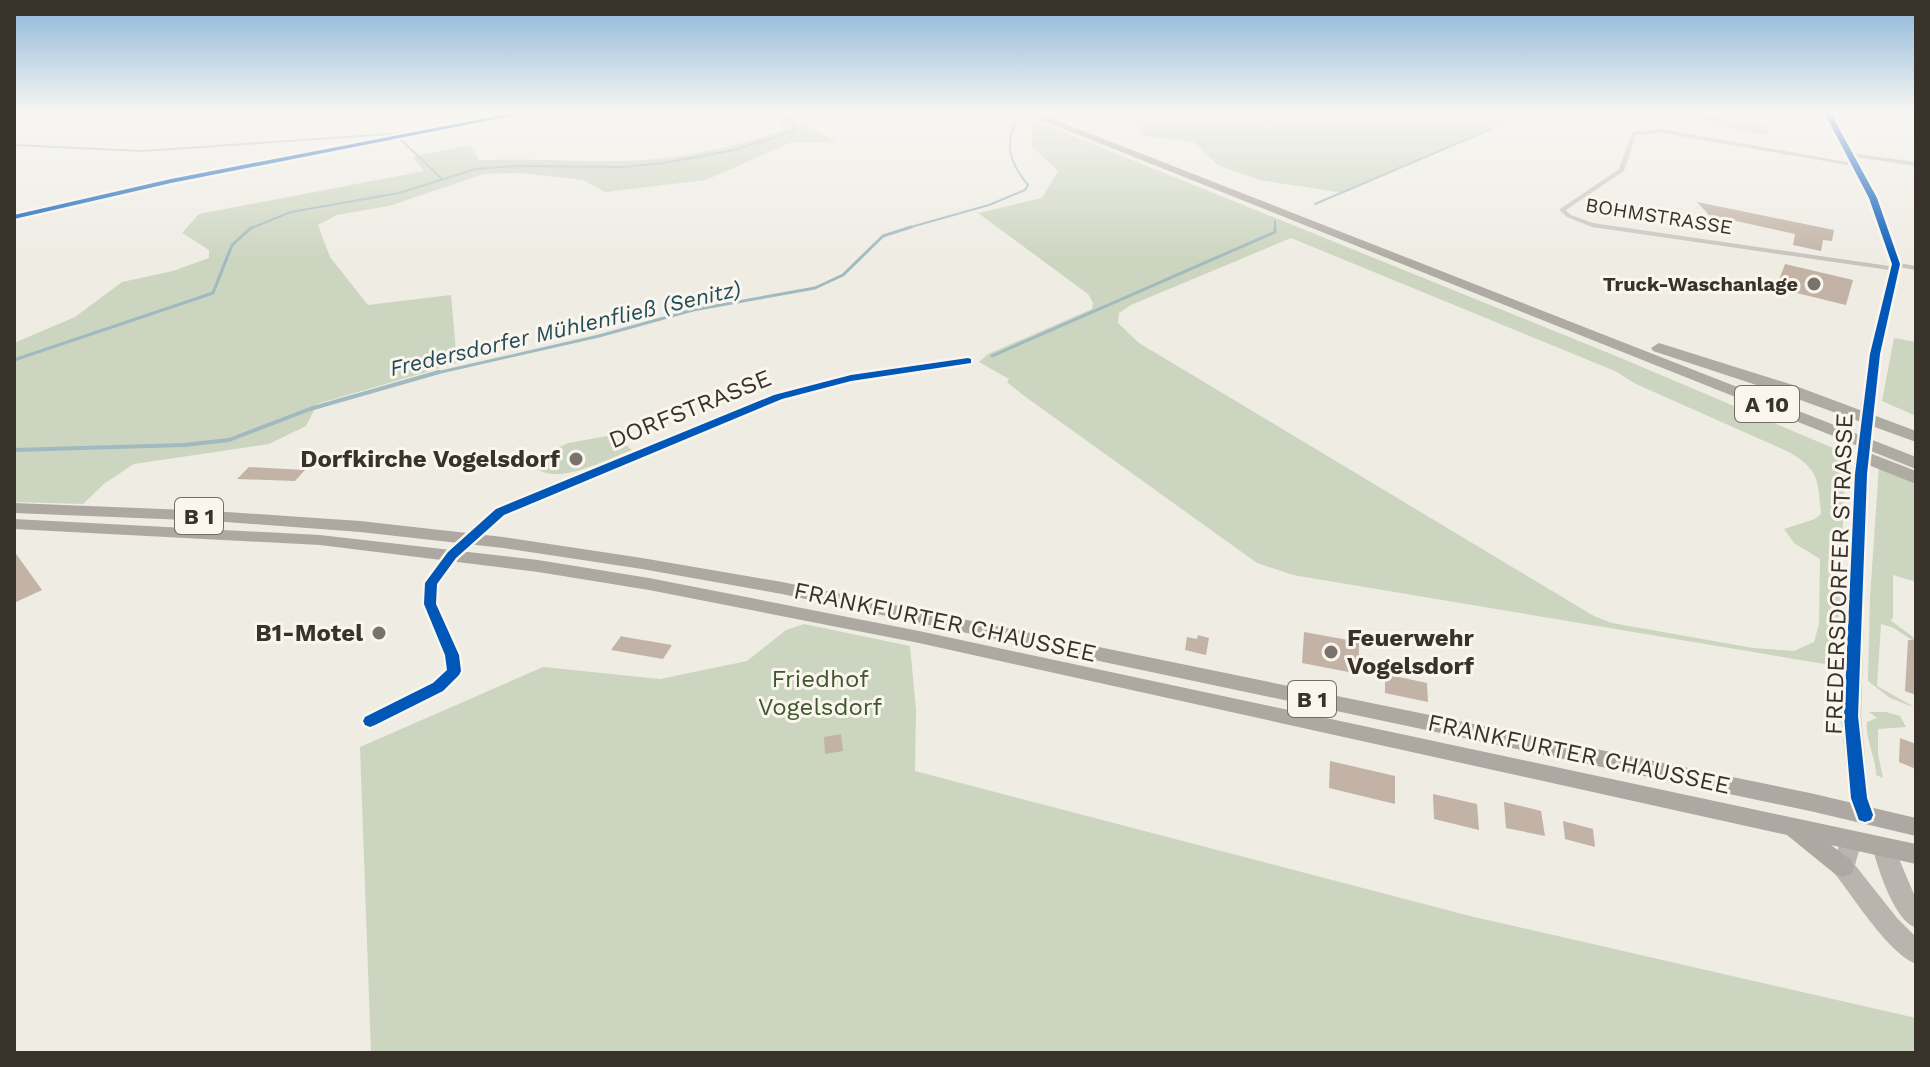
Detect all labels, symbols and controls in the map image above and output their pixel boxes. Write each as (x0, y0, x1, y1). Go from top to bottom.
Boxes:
street label: BOHMSTRASSE (1584, 193, 1734, 239)
place label: Truck-Waschanlage (1603, 272, 1798, 296)
marker: Truck-Waschanlage (1805, 275, 1823, 293)
water label: Fredersdorfer Mühlenfließ (Senitz) (387, 276, 743, 381)
street label: DORFSTRASSE (605, 364, 775, 454)
road number: A 10 (1735, 386, 1799, 422)
street label: FREDERSDORFER STRASSE (1819, 413, 1859, 735)
place label: Dorfkirche Vogelsdorf (300, 445, 560, 473)
marker: Dorfkirche Vogelsdorf (567, 450, 585, 468)
road number: B 1 (175, 498, 223, 534)
street label: FRANKFURTER CHAUSSEE (791, 576, 1099, 668)
place label: B1-Motel (255, 619, 363, 647)
marker: B1-Motel (370, 624, 388, 642)
place label: Feuerwehr Vogelsdorf (1347, 624, 1475, 680)
marker: Feuerwehr Vogelsdorf (1322, 643, 1340, 661)
park label: Friedhof Vogelsdorf (758, 665, 883, 721)
road number: B 1 (1288, 681, 1336, 717)
street label: FRANKFURTER CHAUSSEE (1425, 708, 1733, 800)

